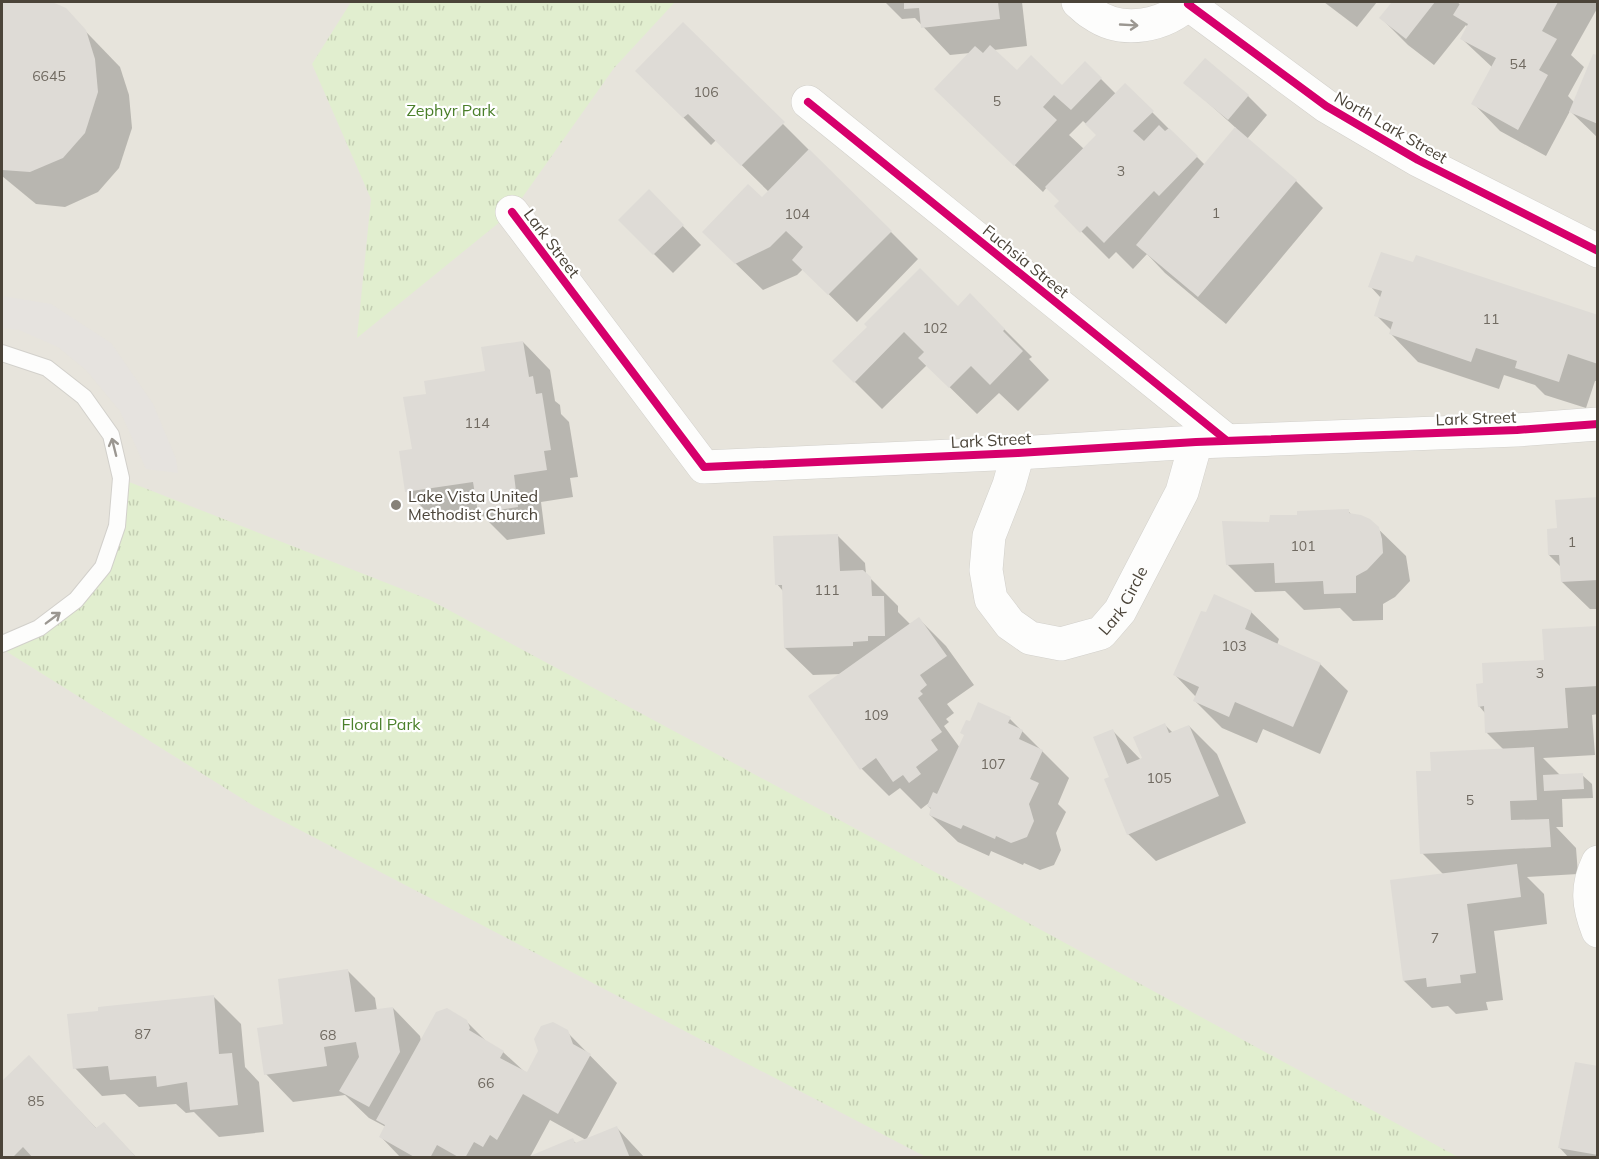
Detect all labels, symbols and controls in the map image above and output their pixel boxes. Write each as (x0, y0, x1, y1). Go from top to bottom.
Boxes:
one-way arrow (1119, 20, 1139, 31)
house number: 54 (1510, 55, 1527, 73)
house number: 6645 (32, 67, 66, 85)
house number: 106 (693, 83, 719, 101)
street label: North Lark Street (1331, 87, 1451, 168)
house number: 5 (993, 92, 1001, 110)
park label: Zephyr Park (406, 100, 496, 120)
house number: 3 (1117, 162, 1125, 180)
house number: 1 (1212, 204, 1220, 222)
street label: Lark Street (520, 205, 585, 282)
house number: 104 (784, 205, 810, 223)
street label: Fuchsia Street (979, 220, 1073, 302)
house number: 11 (1483, 310, 1499, 328)
house number: 102 (922, 319, 948, 337)
street label: Lark Street (1435, 407, 1517, 429)
house number: 114 (464, 414, 490, 432)
street label: Lark Street (950, 428, 1032, 452)
one-way arrow (107, 438, 119, 457)
place label: Lake Vista United Methodist Church (408, 486, 538, 524)
marker: Lake Vista United Methodist Church (389, 498, 403, 512)
house number: 1 (1568, 533, 1576, 551)
house number: 101 (1290, 537, 1316, 555)
street label: Lark Circle (1094, 563, 1152, 639)
house number: 111 (814, 581, 840, 599)
one-way arrow (45, 611, 61, 624)
house number: 103 (1221, 637, 1247, 655)
house number: 3 (1536, 664, 1544, 682)
house number: 109 (863, 706, 889, 724)
park label: Floral Park (342, 714, 421, 734)
house number: 107 (980, 755, 1006, 773)
house number: 105 (1146, 769, 1172, 787)
house number: 5 (1466, 791, 1474, 809)
house number: 7 (1431, 929, 1439, 947)
house number: 87 (135, 1025, 151, 1043)
house number: 68 (320, 1026, 336, 1044)
house number: 66 (478, 1074, 494, 1092)
house number: 85 (28, 1092, 44, 1110)

